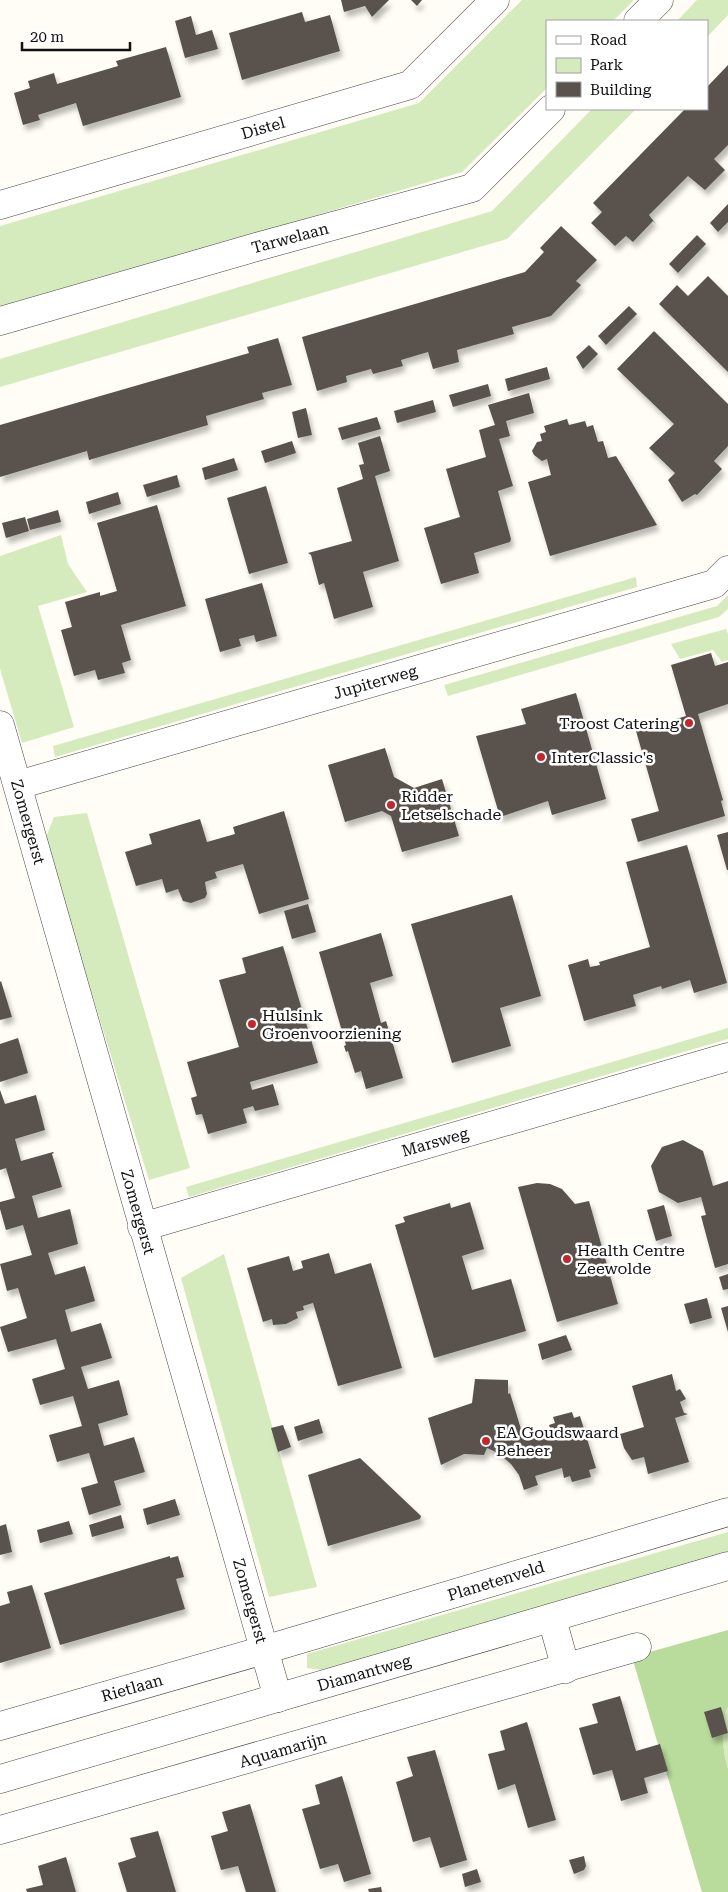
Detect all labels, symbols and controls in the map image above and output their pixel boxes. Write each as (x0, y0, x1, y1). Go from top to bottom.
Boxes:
scale bar (22, 20, 130, 52)
legend (546, 20, 708, 110)
text: 20 m (30, 28, 65, 46)
text: Road (590, 31, 627, 49)
text: Park (590, 56, 624, 74)
text: Building (590, 81, 652, 99)
street label: Distel (239, 113, 287, 143)
street label: Tarwelaan (249, 219, 331, 257)
street label: Jupiterweg (331, 661, 420, 703)
place label: Troost Catering (559, 714, 680, 733)
marker: Troost Catering (683, 717, 695, 729)
place label: InterClassic's (551, 748, 654, 767)
marker: InterClassic's (535, 751, 547, 763)
street label: Zomergerst (7, 777, 49, 867)
place label: Ridder Letselschade (401, 787, 501, 824)
marker: Ridder Letselschade (385, 799, 397, 811)
place label: Hulsink Groenvoorziening (262, 1006, 402, 1043)
marker: Hulsink Groenvoorziening (246, 1018, 258, 1030)
street label: Marsweg (399, 1123, 471, 1161)
street label: Zomergerst (117, 1167, 159, 1257)
place label: Health Centre Zeewolde (577, 1241, 685, 1278)
marker: Health Centre Zeewolde (561, 1253, 573, 1265)
place label: EA Goudswaard Beheer (496, 1423, 619, 1460)
marker: EA Goudswaard Beheer (480, 1435, 492, 1447)
street label: Zomergerst (229, 1556, 271, 1646)
street label: Planetenveld (445, 1557, 547, 1605)
street label: Diamantweg (315, 1650, 414, 1695)
street label: Rietlaan (99, 1670, 165, 1706)
street label: Aquamarijn (237, 1728, 329, 1772)

